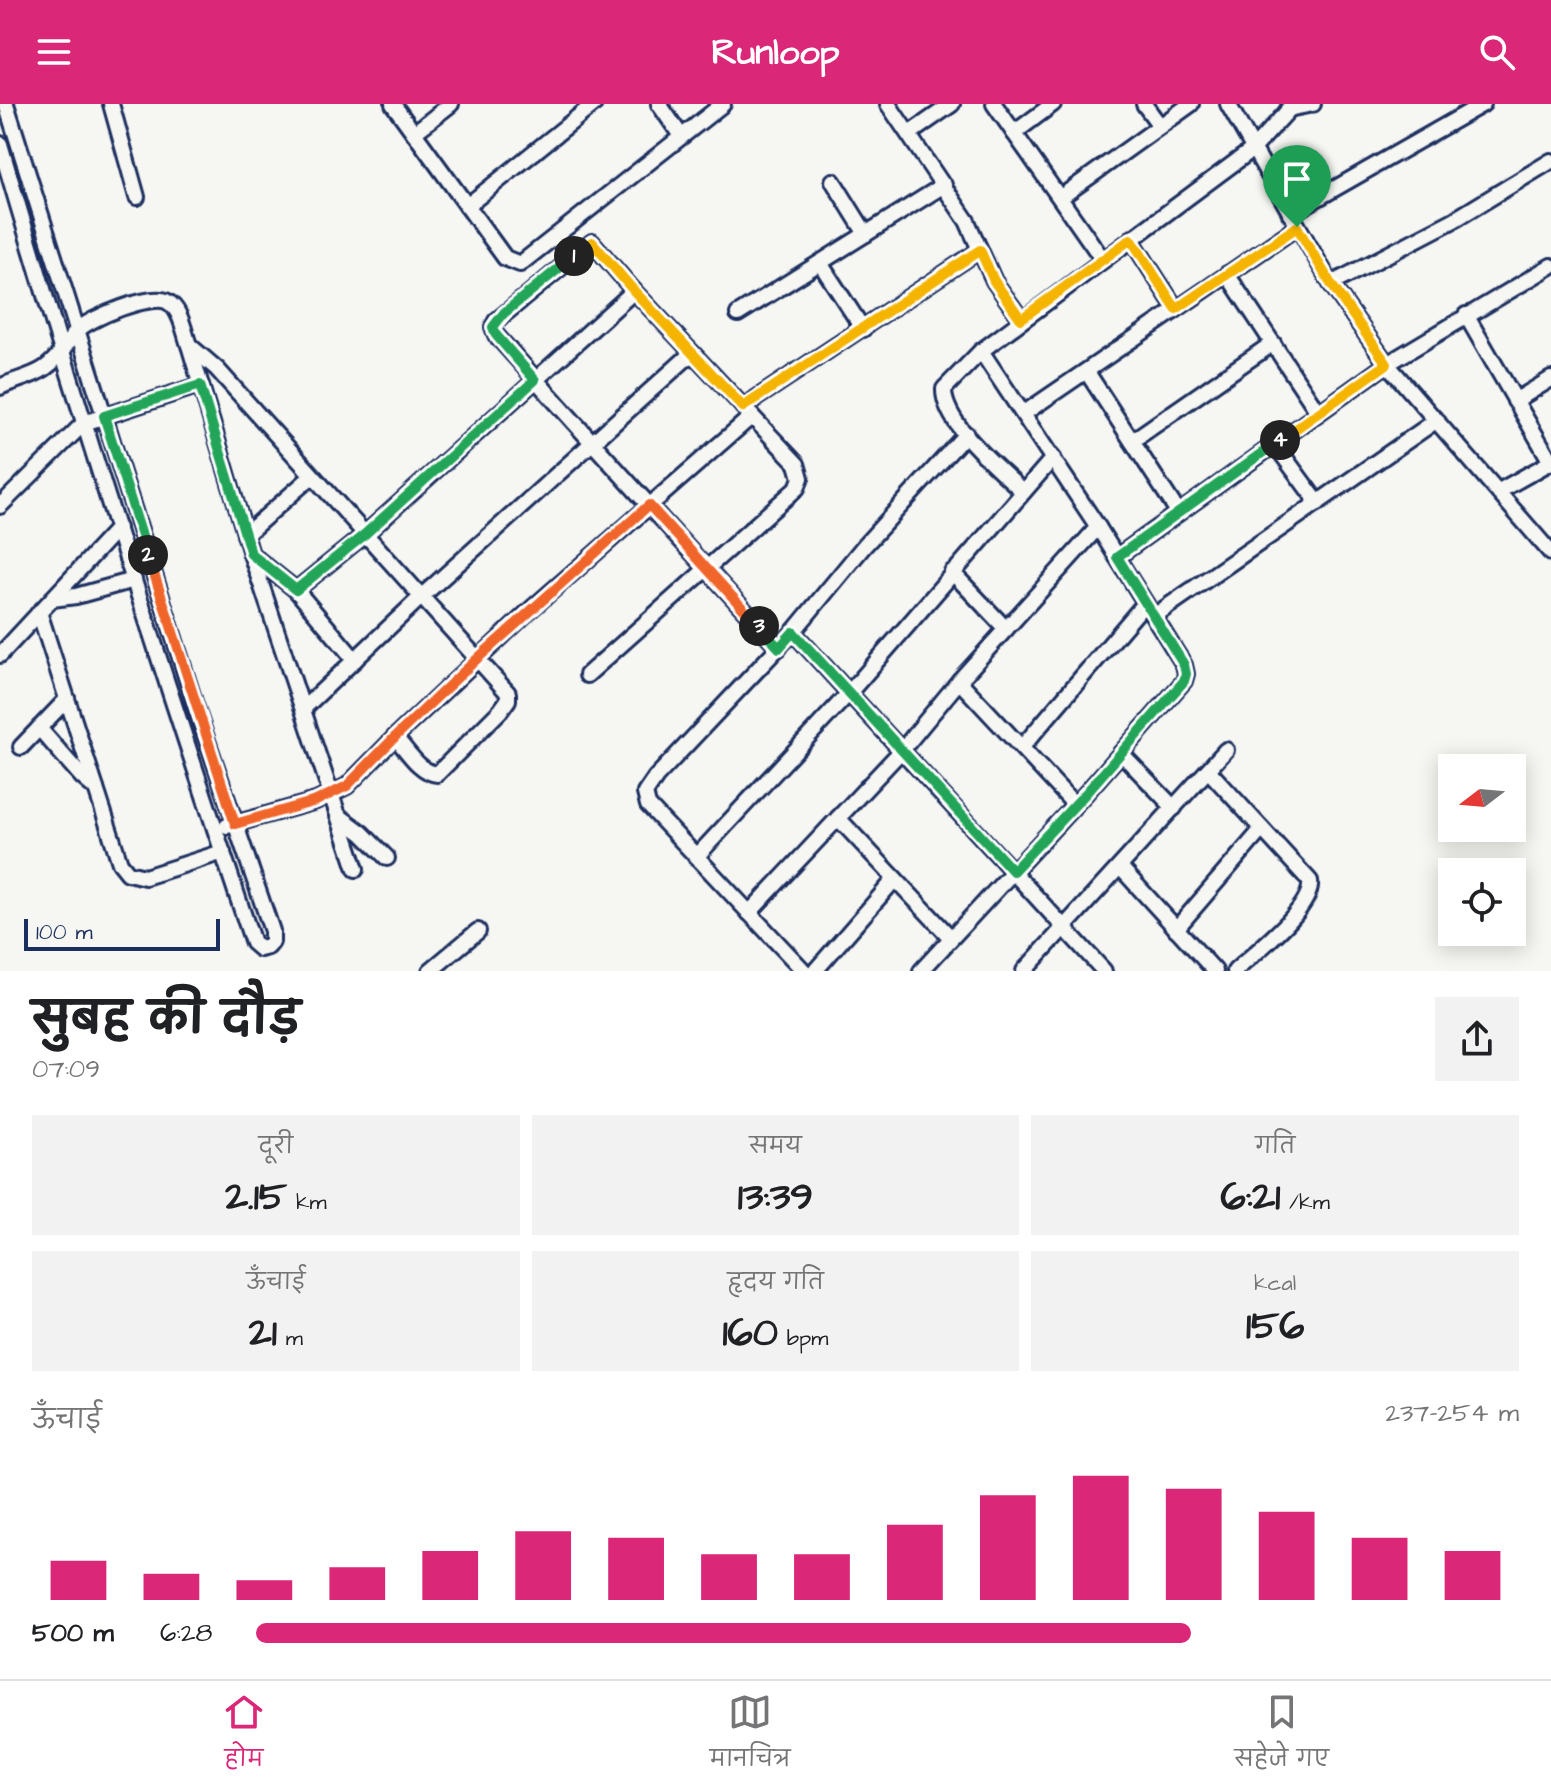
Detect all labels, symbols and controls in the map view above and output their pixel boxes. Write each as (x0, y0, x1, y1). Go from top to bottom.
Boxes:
text: Runloop (711, 27, 840, 78)
icon: menu (32, 30, 76, 74)
icon: search (1475, 30, 1519, 74)
pin (1263, 145, 1331, 227)
icon: arrive (1275, 157, 1319, 201)
pin: 1 (554, 236, 594, 276)
text: 1 (573, 240, 575, 271)
pin: 4 (1260, 420, 1300, 460)
text: 4 (1273, 424, 1287, 455)
pin: 2 (128, 535, 168, 575)
text: 2 (142, 539, 154, 570)
pin: 3 (739, 606, 779, 646)
text: 3 (753, 610, 765, 641)
north arrow (1438, 754, 1526, 842)
map controls (1438, 754, 1526, 946)
button: locate (1438, 858, 1526, 946)
scale bar (24, 915, 220, 951)
text: 100 m (36, 917, 93, 948)
text: सुबह की दौड़ (32, 990, 300, 1051)
button: share (1435, 997, 1519, 1081)
text: 07:09 (32, 1051, 100, 1087)
text: दूरी (259, 1131, 293, 1162)
text: समय (749, 1131, 802, 1162)
text: गति (1255, 1131, 1295, 1162)
text: 2.15 (225, 1170, 287, 1225)
text: 13:39 (738, 1170, 813, 1225)
text: 6:21 (1221, 1170, 1280, 1225)
text: km (287, 1187, 327, 1218)
text: /km (1280, 1187, 1330, 1218)
text: ऊँचाई (246, 1267, 305, 1298)
text: हृदय गति (727, 1267, 824, 1298)
text: kcal (1254, 1268, 1296, 1299)
text: 156 (1246, 1299, 1304, 1354)
text: 21 (249, 1306, 277, 1361)
text: 160 (723, 1306, 778, 1361)
text: m (277, 1323, 303, 1354)
text: bpm (778, 1323, 828, 1354)
text: 237–254 m (1385, 1395, 1519, 1431)
text: ऊँचाई (32, 1402, 102, 1438)
text: 500 m (32, 1615, 114, 1651)
text: 6:28 (160, 1615, 212, 1651)
tab: होम (222, 1690, 266, 1783)
tab: मानचित्र (710, 1690, 791, 1783)
tab: सहेजे गए (1234, 1690, 1329, 1783)

